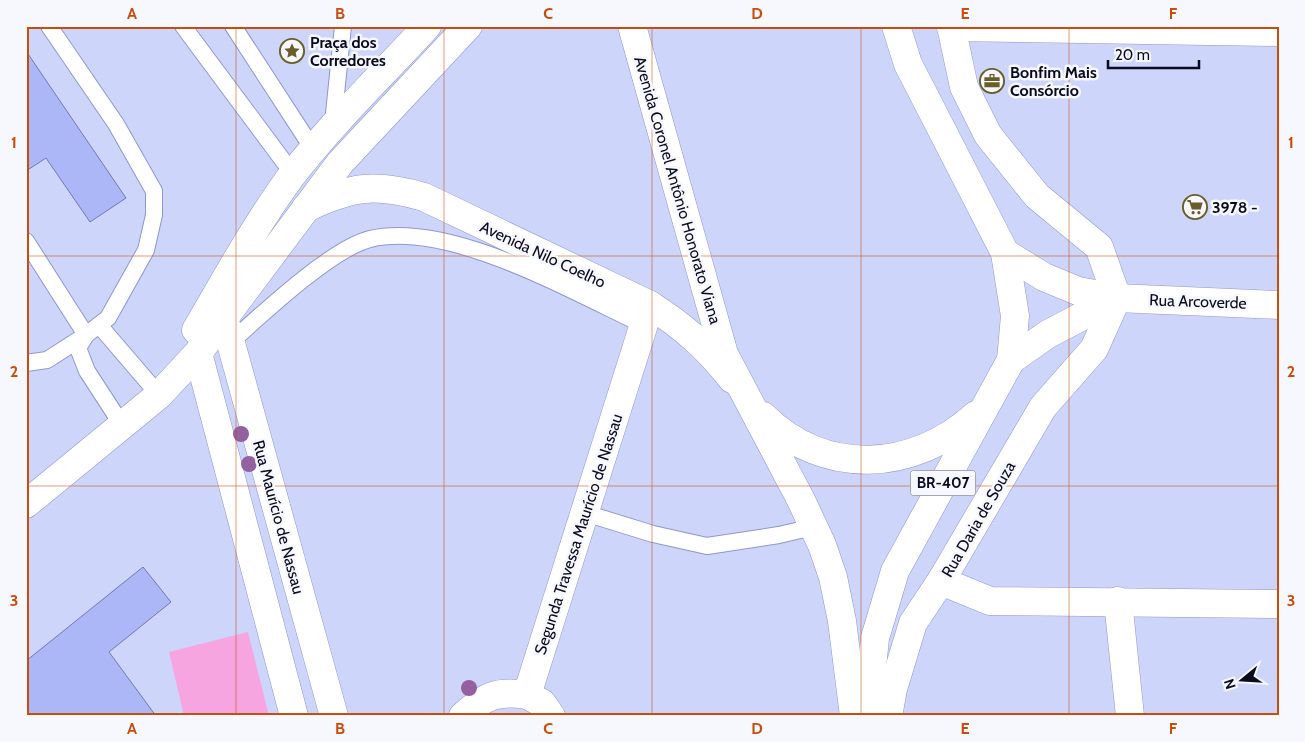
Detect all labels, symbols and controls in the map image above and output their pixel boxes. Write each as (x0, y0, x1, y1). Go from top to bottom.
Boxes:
text: A (127, 4, 137, 23)
text: B (335, 4, 345, 23)
text: C (543, 4, 553, 23)
text: D (751, 4, 763, 23)
text: E (960, 4, 970, 23)
text: F (1169, 4, 1178, 23)
place label: Praça dos Corredores (310, 33, 386, 70)
place icon: Praça dos Corredores (279, 38, 305, 64)
scale bar (1108, 38, 1199, 70)
text: 20 m (1115, 46, 1150, 64)
street label: Avenida Coronel Antônio Honorato Viana (630, 54, 725, 327)
place label: Bonfim Mais Consórcio (1010, 63, 1097, 100)
office icon: Bonfim Mais Consórcio (979, 68, 1005, 94)
text: 1 (11, 133, 17, 152)
text: 1 (1288, 133, 1294, 152)
supermarket icon: 3978 - (1182, 194, 1208, 220)
place label: 3978 - (1212, 198, 1258, 217)
street label: Avenida Nilo Coelho (477, 217, 609, 292)
street label: Rua Arcoverde (1149, 290, 1247, 313)
text: 2 (10, 362, 18, 381)
text: 2 (1287, 362, 1295, 381)
street label: Segunda Travessa Maurício de Nassau (530, 411, 626, 657)
street label: Rua Maurício de Nassau (249, 438, 308, 596)
street label: Rua Daria de Souza (938, 458, 1019, 580)
road number: BR-407 (910, 470, 976, 496)
text: 3 (10, 591, 18, 610)
text: 3 (1287, 591, 1295, 610)
north arrow (1218, 654, 1268, 704)
text: N (1220, 677, 1240, 692)
text: A (127, 719, 137, 738)
text: B (335, 719, 345, 738)
text: C (543, 719, 553, 738)
text: D (751, 719, 763, 738)
text: E (960, 719, 970, 738)
text: F (1169, 719, 1178, 738)

